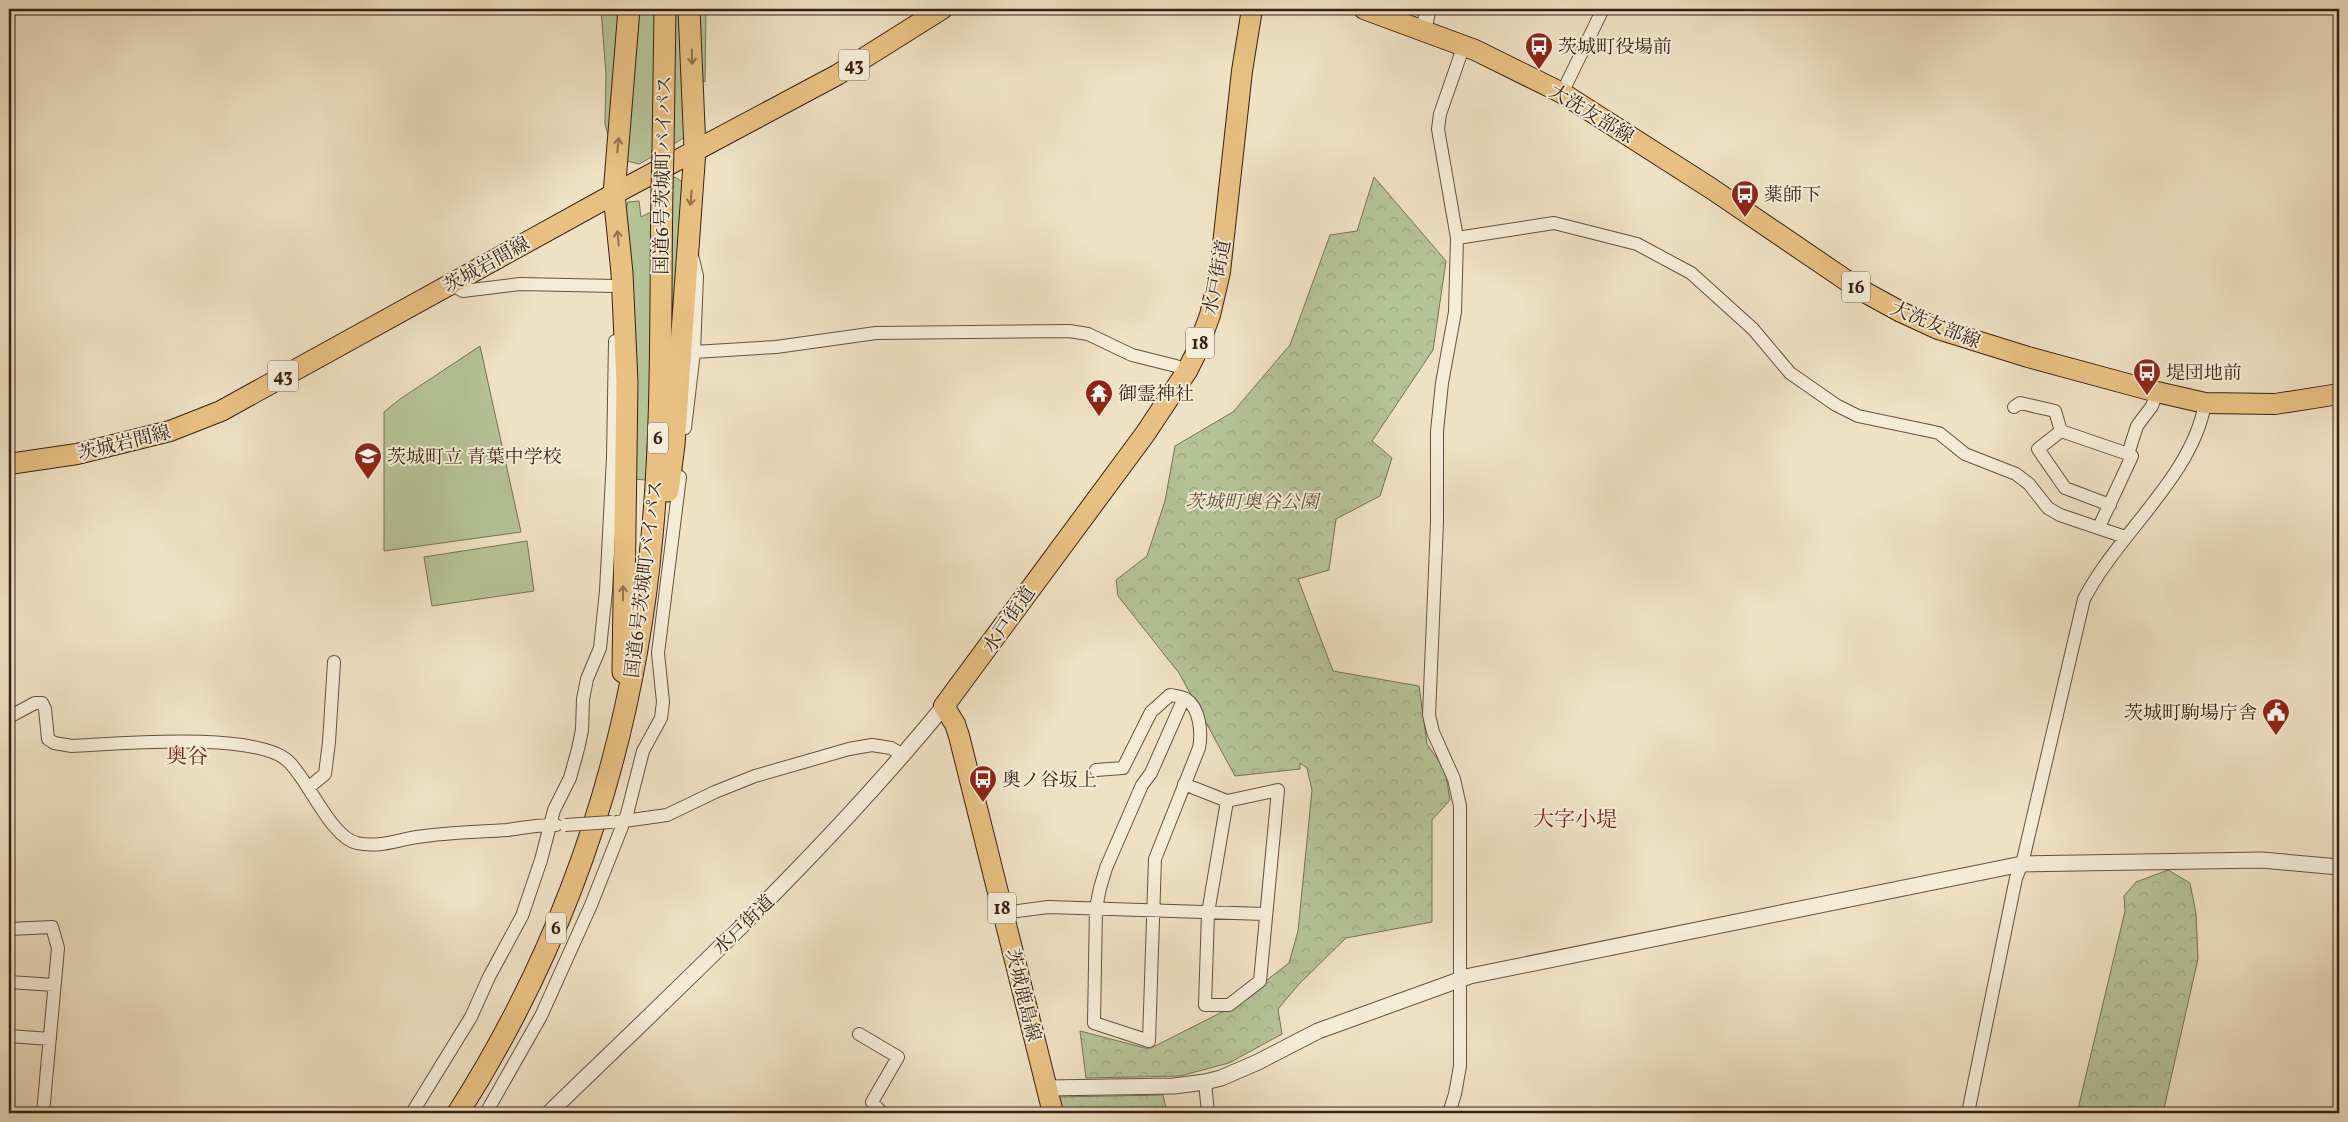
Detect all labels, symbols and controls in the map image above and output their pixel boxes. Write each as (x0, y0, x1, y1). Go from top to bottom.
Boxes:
bus stop icon: 茨城町役場前 (1524, 31, 1554, 70)
place label: 茨城町役場前 (1558, 35, 1672, 61)
one-way arrow (687, 49, 697, 65)
road number: 43 (839, 50, 869, 80)
street label: 国道6号茨城町バイパス (649, 75, 679, 275)
street label: 大洗友部線 (1544, 79, 1638, 150)
one-way arrow (613, 137, 623, 153)
bus stop icon: 薬師下 (1730, 179, 1760, 218)
place label: 薬師下 (1764, 183, 1821, 209)
one-way arrow (687, 190, 696, 206)
street label: 茨城岩間線 (439, 231, 535, 300)
one-way arrow (613, 231, 623, 247)
street label: 水戸街道 (1198, 238, 1238, 317)
road number: 16 (1842, 272, 1870, 302)
street label: 大洗友部線 (1886, 296, 1984, 356)
road number: 18 (1186, 328, 1214, 358)
bus stop icon: 堤団地前 (2132, 357, 2162, 396)
road number: 43 (268, 361, 298, 392)
place label: 堤団地前 (2166, 361, 2242, 387)
temple icon: 御霊神社 (1084, 378, 1114, 417)
place label: 御霊神社 (1118, 382, 1194, 408)
street label: 茨城岩間線 (75, 420, 174, 468)
road number: 6 (648, 422, 668, 453)
school or university icon: 茨城町立 青葉中学校 (353, 441, 383, 480)
place label: 茨城町立 青葉中学校 (387, 445, 562, 471)
street label: 国道6号茨城町バイパス (620, 479, 670, 680)
park label: 茨城町奥谷公園 (1185, 490, 1321, 516)
street label: 水戸街道 (977, 582, 1042, 659)
one-way arrow (618, 585, 628, 602)
public building icon: 茨城町駒場庁舎 (2261, 697, 2291, 736)
place label: 茨城町駒場庁舎 (2124, 701, 2257, 727)
district label: 奥谷 (166, 743, 208, 772)
bus stop icon: 奥ノ谷坂上 (968, 764, 998, 803)
place label: 奥ノ谷坂上 (1002, 768, 1097, 794)
district label: 大字小堤 (1533, 806, 1617, 835)
street label: 水戸街道 (708, 890, 781, 961)
road number: 18 (988, 892, 1016, 924)
road number: 6 (546, 912, 566, 944)
street label: 茨城鹿島線 (998, 946, 1046, 1045)

